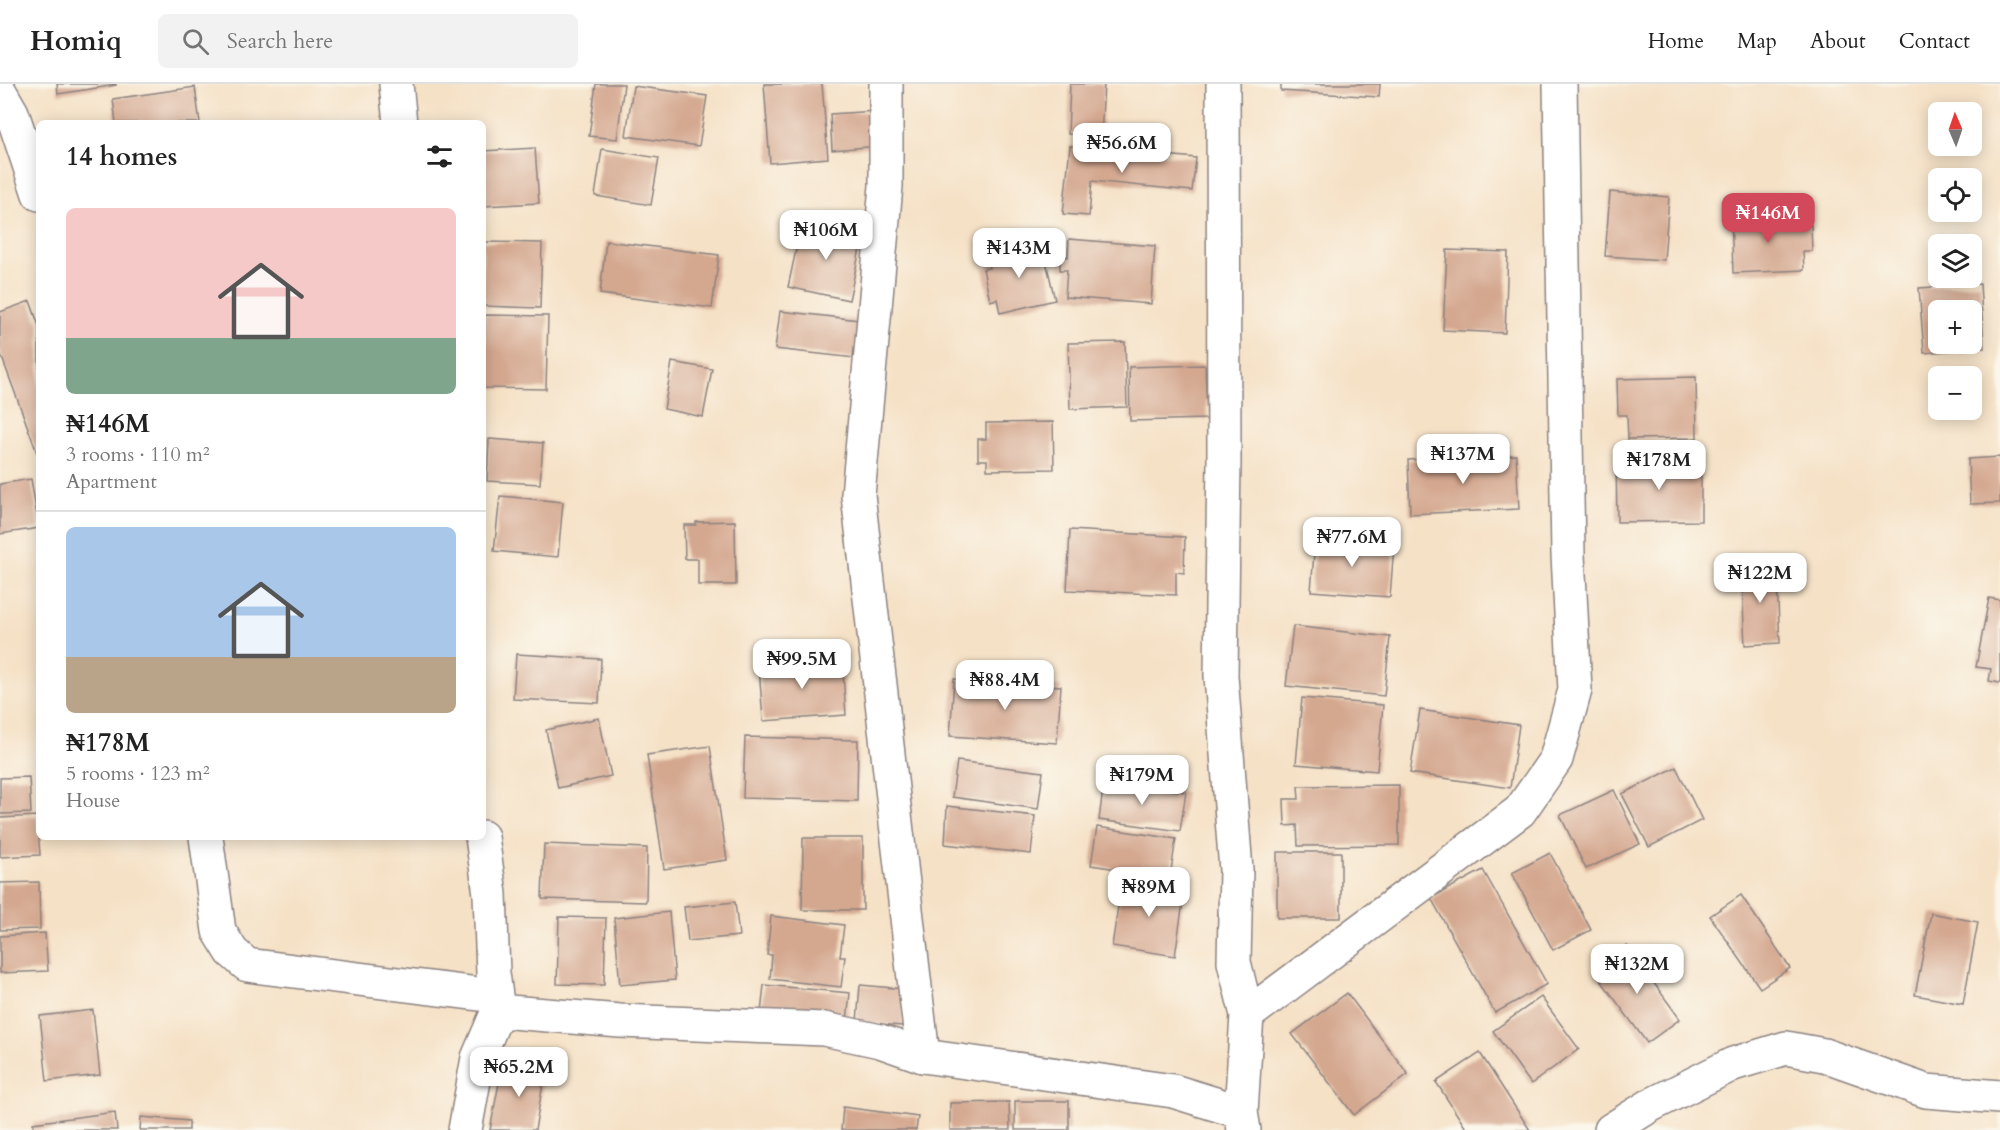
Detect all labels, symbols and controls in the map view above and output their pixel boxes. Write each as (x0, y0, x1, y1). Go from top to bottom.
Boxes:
search box (158, 14, 578, 68)
text: Homiq (30, 22, 122, 60)
icon: search (179, 25, 212, 58)
text: Search here (227, 26, 333, 56)
text: Home (1648, 27, 1704, 56)
text: Map (1737, 27, 1777, 56)
text: About (1810, 27, 1866, 56)
text: Contact (1899, 27, 1970, 56)
north arrow (1928, 102, 1982, 156)
map controls (1928, 102, 1982, 420)
pin: ₦56.6M (1073, 123, 1171, 174)
text: ₦56.6M (1087, 129, 1157, 156)
text: 14 homes (66, 139, 177, 174)
icon: filters (423, 140, 456, 173)
button: locate (1928, 168, 1982, 222)
pin: ₦146M (1726, 193, 1810, 244)
text: ₦146M (1736, 199, 1800, 226)
pin: ₦106M (784, 210, 868, 261)
text: ₦106M (794, 216, 858, 243)
pin: ₦143M (977, 228, 1061, 279)
text: ₦143M (987, 234, 1051, 261)
button: layers (1928, 234, 1982, 288)
icon: home (207, 247, 315, 355)
button: + (1928, 300, 1982, 354)
button: − (1928, 366, 1982, 420)
text: ₦146M (66, 406, 150, 441)
pin: ₦137M (1421, 434, 1505, 485)
text: ₦137M (1431, 440, 1495, 467)
pin: ₦178M (1617, 440, 1701, 491)
text: 3 rooms · 110 m² (66, 441, 210, 468)
text: ₦178M (1627, 446, 1691, 473)
text: Apartment (66, 468, 157, 495)
pin: ₦77.6M (1303, 517, 1401, 568)
text: ₦77.6M (1317, 523, 1387, 550)
pin: ₦122M (1718, 553, 1802, 604)
text: ₦122M (1728, 559, 1792, 586)
icon: home (207, 566, 315, 674)
pin: ₦99.5M (753, 639, 851, 690)
text: ₦99.5M (767, 645, 837, 672)
pin: ₦88.4M (956, 660, 1054, 711)
text: ₦88.4M (970, 666, 1040, 693)
text: ₦178M (66, 725, 150, 760)
pin: ₦179M (1100, 755, 1184, 806)
text: 5 rooms · 123 m² (66, 760, 210, 787)
text: ₦179M (1110, 761, 1174, 788)
text: House (66, 787, 120, 814)
pin: ₦89M (1113, 867, 1185, 918)
text: ₦89M (1122, 873, 1176, 900)
pin: ₦132M (1595, 944, 1679, 995)
text: ₦132M (1605, 950, 1669, 977)
pin: ₦65.2M (470, 1047, 568, 1098)
text: ₦65.2M (484, 1053, 554, 1080)

